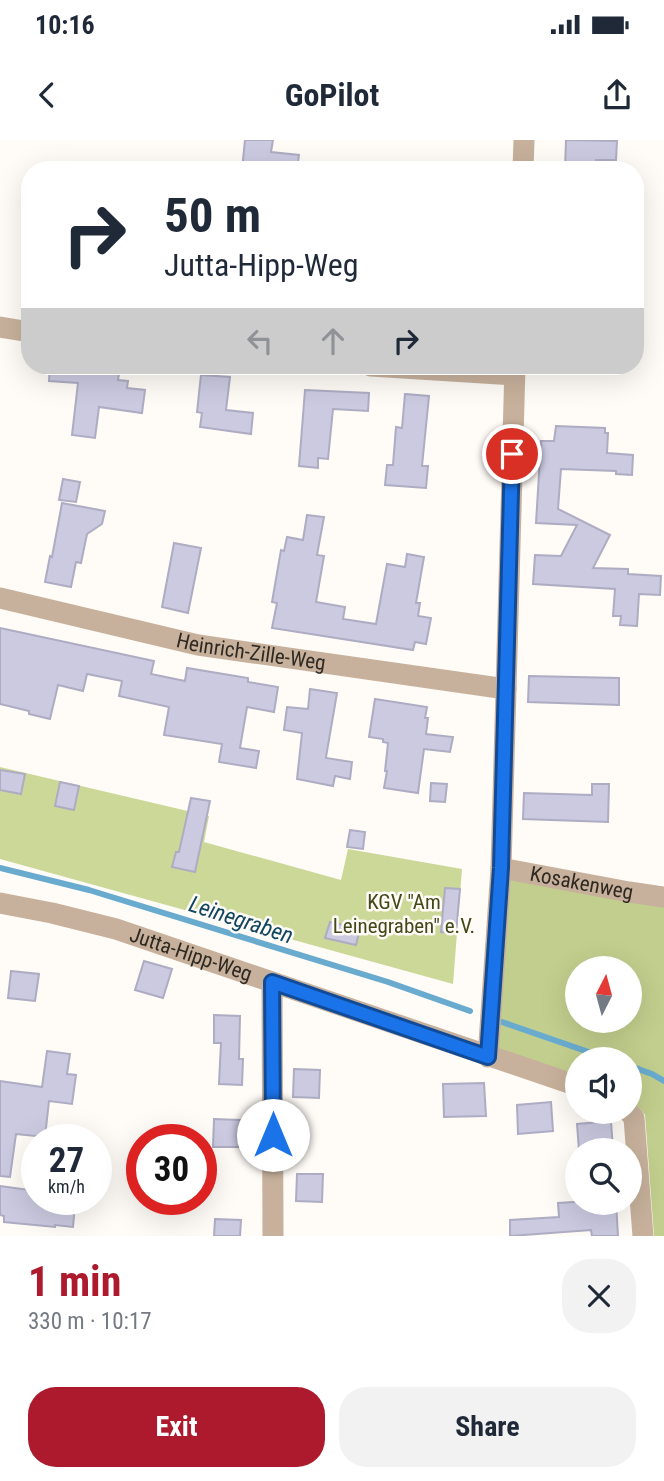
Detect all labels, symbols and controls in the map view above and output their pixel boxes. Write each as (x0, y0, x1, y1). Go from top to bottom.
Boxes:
text: 10:16 (35, 10, 95, 40)
icon: back (28, 76, 66, 114)
text: GoPilot (285, 76, 379, 114)
icon: share (598, 76, 636, 114)
text: 50 m (164, 187, 261, 244)
icon: right (49, 189, 140, 280)
text: Jutta-Hipp-Weg (164, 246, 359, 284)
icon: left (241, 322, 279, 360)
icon: ahead (314, 322, 352, 360)
icon: right (387, 322, 425, 360)
pin (482, 424, 542, 484)
icon: arrive (493, 435, 531, 473)
street label: Heinrich-Zille-Weg (174, 628, 327, 675)
street label: Kosakenweg (528, 862, 635, 905)
park label: KGV "Am Leinegraben" e.V. (333, 890, 475, 938)
water label: Leinegraben (186, 891, 296, 949)
street label: Jutta-Hipp-Weg (127, 923, 255, 986)
north arrow (565, 956, 642, 1032)
map controls (565, 956, 642, 1215)
button: sound (565, 1047, 642, 1124)
position arrow (236, 1098, 310, 1172)
speed limit sign: 30 (126, 1124, 217, 1215)
button: search (565, 1138, 642, 1215)
text: 27 (49, 1140, 84, 1181)
text: km/h (48, 1176, 85, 1197)
text: 1 min (28, 1257, 121, 1306)
button: close (562, 1259, 636, 1333)
text: 330 m · 10:17 (28, 1308, 152, 1335)
button: Exit (28, 1387, 325, 1467)
button: Share (339, 1387, 636, 1467)

